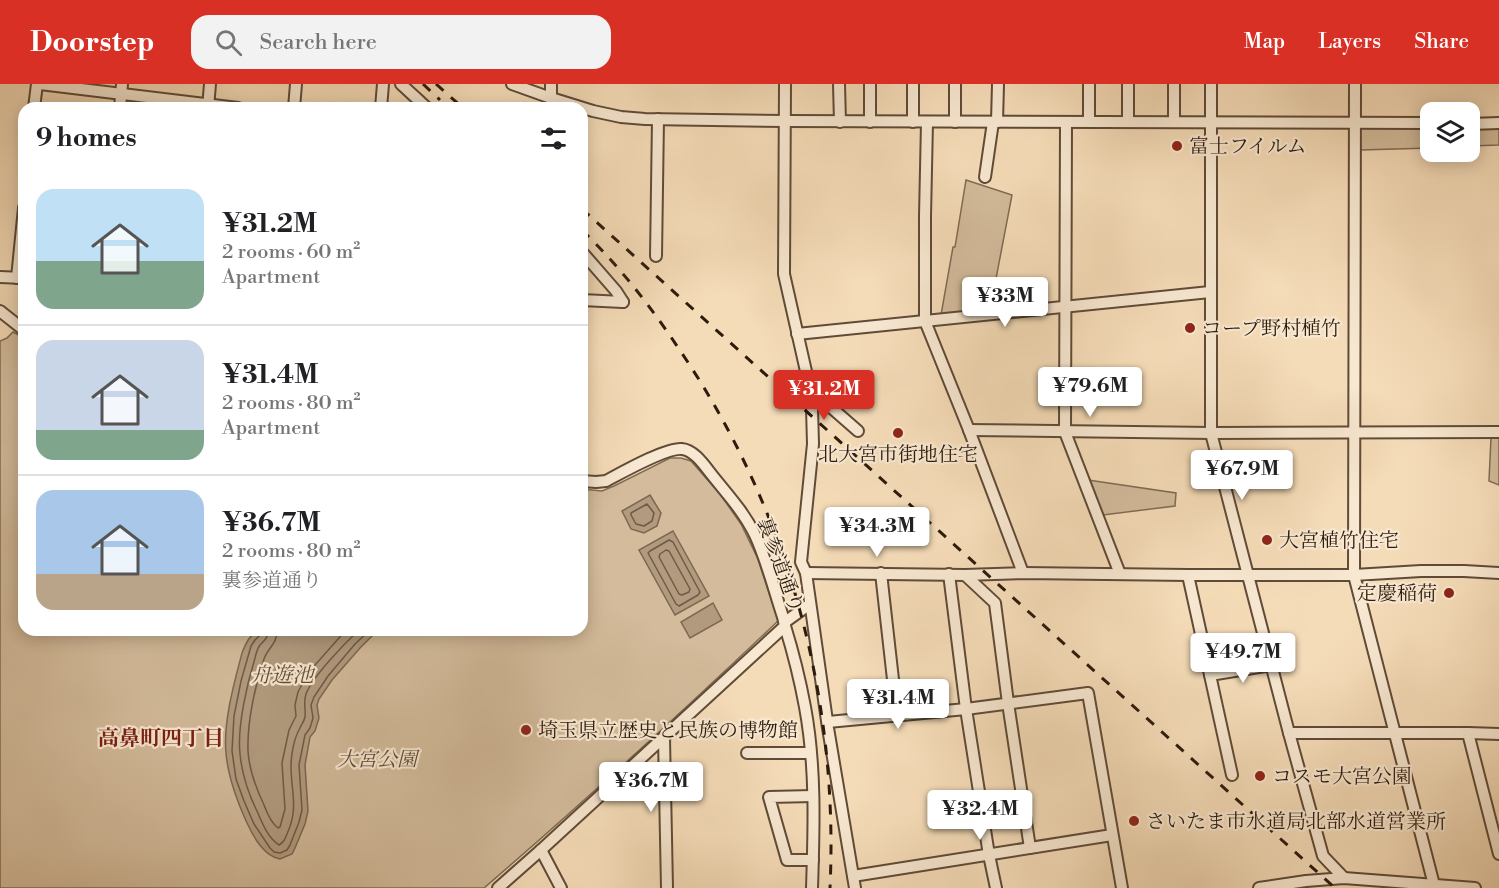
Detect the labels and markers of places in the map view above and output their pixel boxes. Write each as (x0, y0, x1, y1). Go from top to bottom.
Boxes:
place label: 富士フイルム (1189, 135, 1306, 160)
marker: 富士フイルム (1170, 139, 1184, 153)
pin: ¥33M (969, 277, 1041, 328)
place label: コープ野村植竹 (1202, 317, 1341, 342)
marker: コープ野村植竹 (1183, 321, 1197, 335)
pin: ¥79.6M (1041, 367, 1139, 418)
pin: ¥31.2M (775, 370, 873, 421)
marker: 北大宮市街地住宅 (891, 426, 905, 440)
place label: 北大宮市街地住宅 (818, 443, 978, 468)
pin: ¥67.9M (1193, 450, 1291, 501)
pin: ¥34.3M (828, 507, 926, 558)
place label: 大宮植竹住宅 (1279, 529, 1399, 554)
marker: 大宮植竹住宅 (1260, 533, 1274, 547)
place label: 定慶稲荷 (1357, 582, 1437, 607)
marker: 定慶稲荷 (1442, 586, 1456, 600)
pin: ¥49.7M (1194, 633, 1292, 684)
pin: ¥31.4M (849, 679, 947, 730)
place label: 埼玉県立歴史と民族の博物館 (538, 719, 798, 744)
marker: 埼玉県立歴史と民族の博物館 (519, 723, 533, 737)
pin: ¥36.7M (602, 762, 700, 813)
place label: コスモ大宮公園 (1272, 765, 1412, 790)
marker: コスモ大宮公園 (1253, 769, 1267, 783)
pin: ¥32.4M (931, 790, 1029, 841)
place label: さいたま市水道局北部水道営業所 (1146, 810, 1446, 835)
marker: さいたま市水道局北部水道営業所 (1127, 814, 1141, 828)

